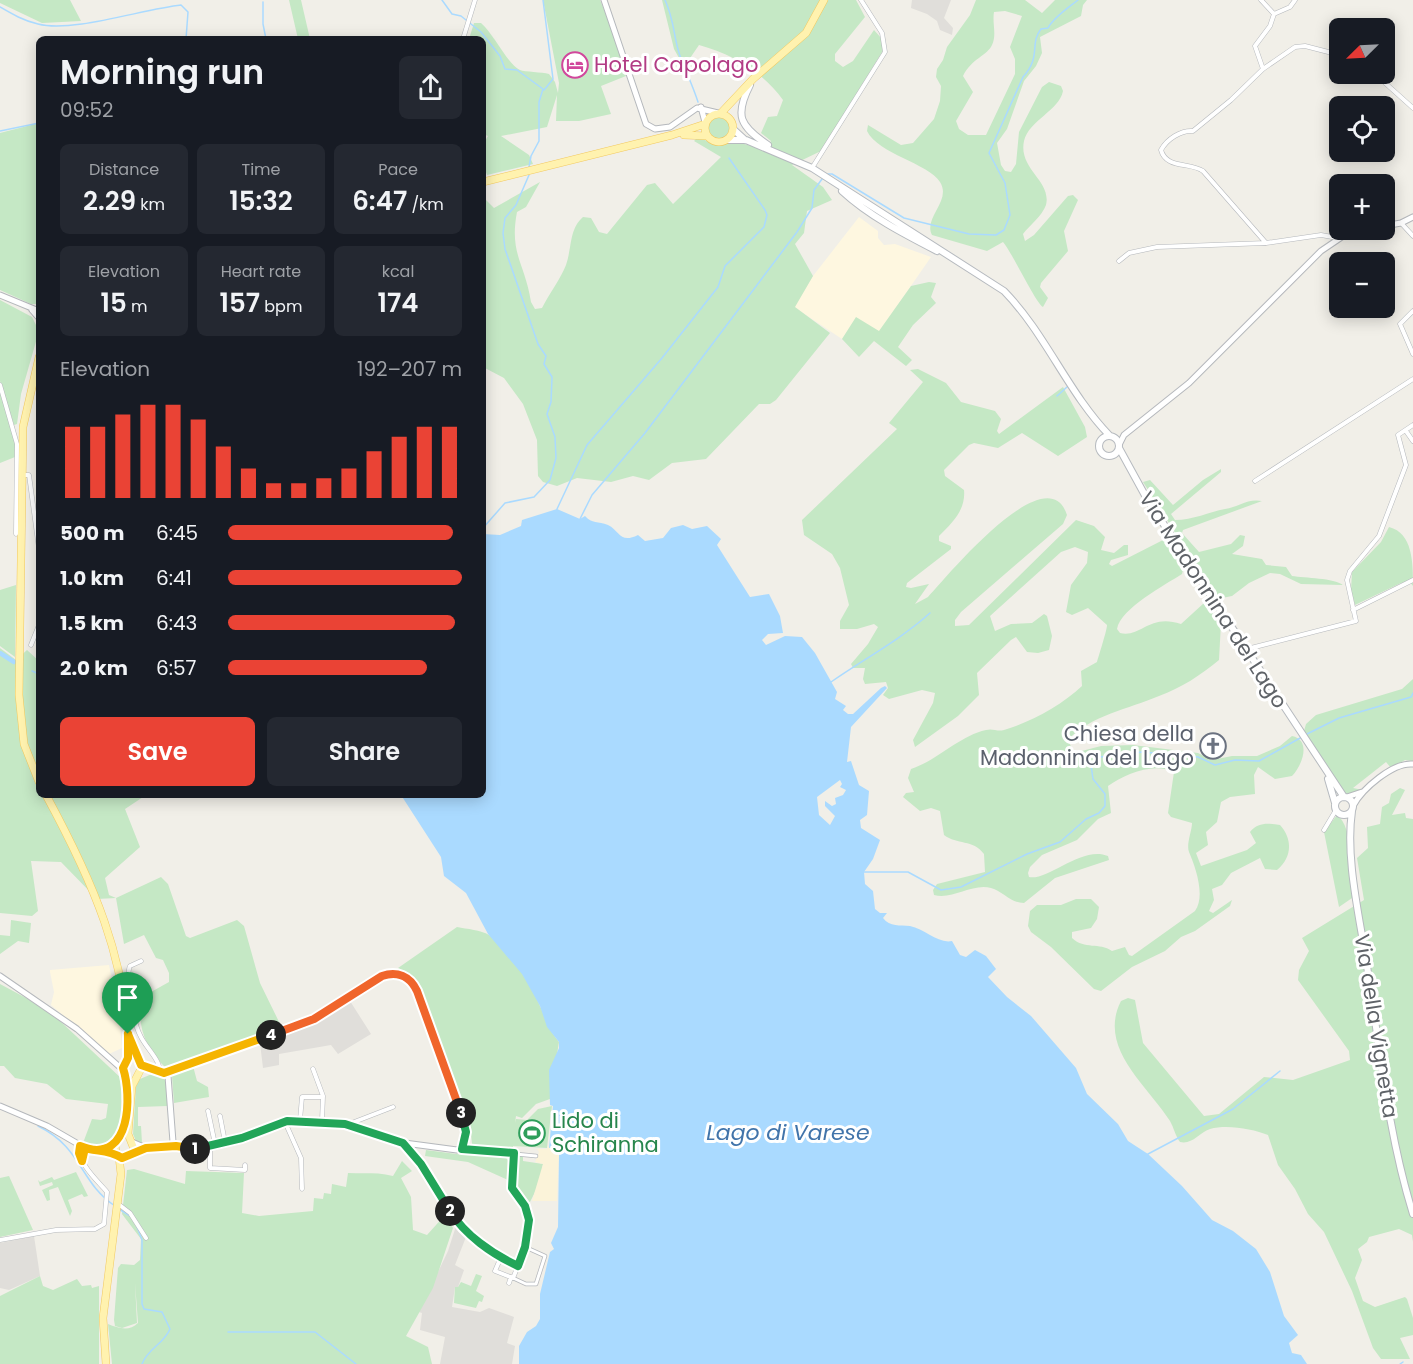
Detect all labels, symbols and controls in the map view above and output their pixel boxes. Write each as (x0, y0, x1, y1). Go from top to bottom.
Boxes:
north arrow (1329, 18, 1395, 84)
map controls (1329, 18, 1395, 318)
text: Morning run (60, 49, 264, 96)
hotel icon: Hotel Capolago (560, 50, 590, 80)
place label: Hotel Capolago (594, 50, 758, 79)
button: share (399, 56, 462, 119)
text: 09:52 (60, 96, 113, 124)
button: locate (1329, 96, 1395, 162)
text: Distance (89, 158, 159, 181)
text: Time (242, 158, 281, 181)
text: Pace (378, 158, 418, 181)
button: + (1329, 174, 1395, 240)
text: 2.29 (83, 183, 136, 219)
text: 15:32 (229, 183, 293, 219)
text: 6:47 (352, 183, 407, 219)
text: km (136, 193, 165, 216)
text: /km (407, 193, 444, 216)
button: − (1329, 252, 1395, 318)
text: Elevation (88, 260, 160, 283)
text: Heart rate (221, 260, 301, 283)
text: kcal (382, 260, 414, 283)
text: 15 (101, 285, 127, 321)
text: 157 (220, 285, 260, 321)
text: 174 (378, 285, 418, 321)
text: m (127, 295, 147, 318)
text: bpm (260, 295, 302, 318)
text: Elevation (60, 355, 150, 383)
text: 192–207 m (357, 355, 462, 383)
street label: Via Madonnina del Lago (1132, 486, 1295, 714)
text: 500 m (60, 519, 125, 547)
text: 6:45 (156, 519, 198, 547)
text: 1.0 km (60, 564, 124, 592)
text: 6:41 (156, 564, 192, 592)
text: 1.5 km (60, 609, 124, 637)
text: 6:43 (156, 609, 197, 637)
text: 2.0 km (60, 654, 128, 682)
text: 6:57 (156, 654, 196, 682)
button: Save (60, 717, 255, 786)
button: Share (267, 717, 462, 786)
place label: Chiesa della Madonnina del Lago (980, 719, 1194, 772)
church icon: Chiesa della Madonnina del Lago (1198, 731, 1228, 761)
street label: Via della Vignetta (1348, 932, 1405, 1120)
pin (102, 972, 153, 1034)
icon: arrive (111, 981, 144, 1014)
pin: 4 (256, 1020, 286, 1050)
text: 4 (266, 1023, 276, 1046)
pin: 3 (446, 1098, 476, 1128)
text: 3 (456, 1101, 466, 1124)
place label: Lido di Schiranna (552, 1106, 659, 1159)
water label: Lago di Varese (706, 1117, 870, 1148)
sports icon: Lido di Schiranna (517, 1118, 547, 1148)
pin: 1 (180, 1134, 210, 1164)
text: 1 (192, 1137, 198, 1160)
pin: 2 (435, 1196, 465, 1226)
text: 2 (445, 1199, 455, 1222)

